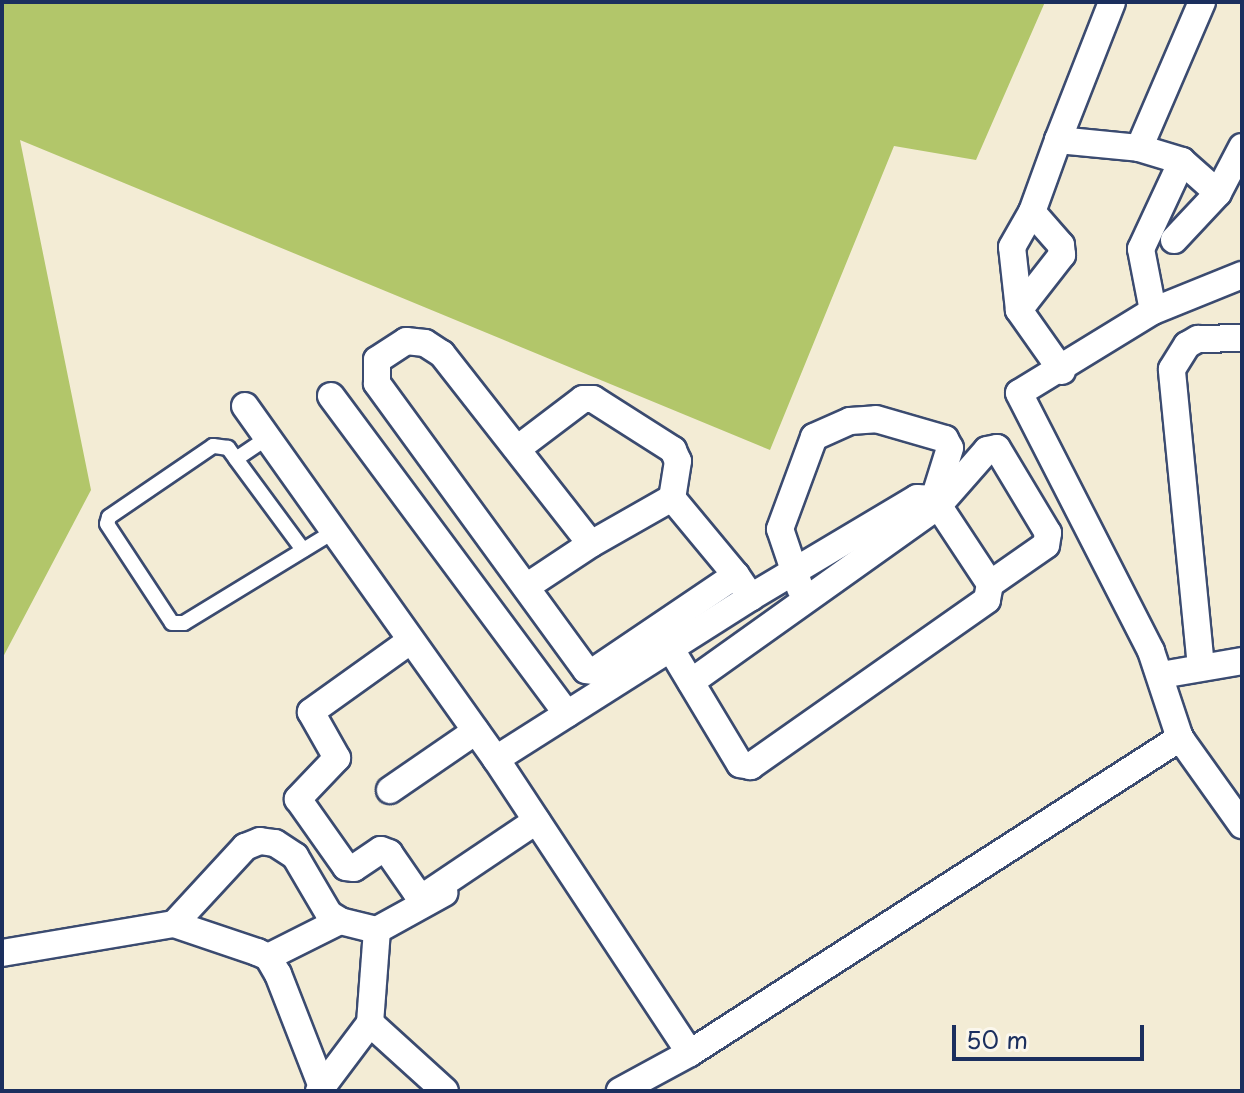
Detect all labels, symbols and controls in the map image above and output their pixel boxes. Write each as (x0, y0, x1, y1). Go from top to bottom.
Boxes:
scale bar (956, 1009, 1148, 1059)
text: 50 m (966, 1021, 1028, 1057)

